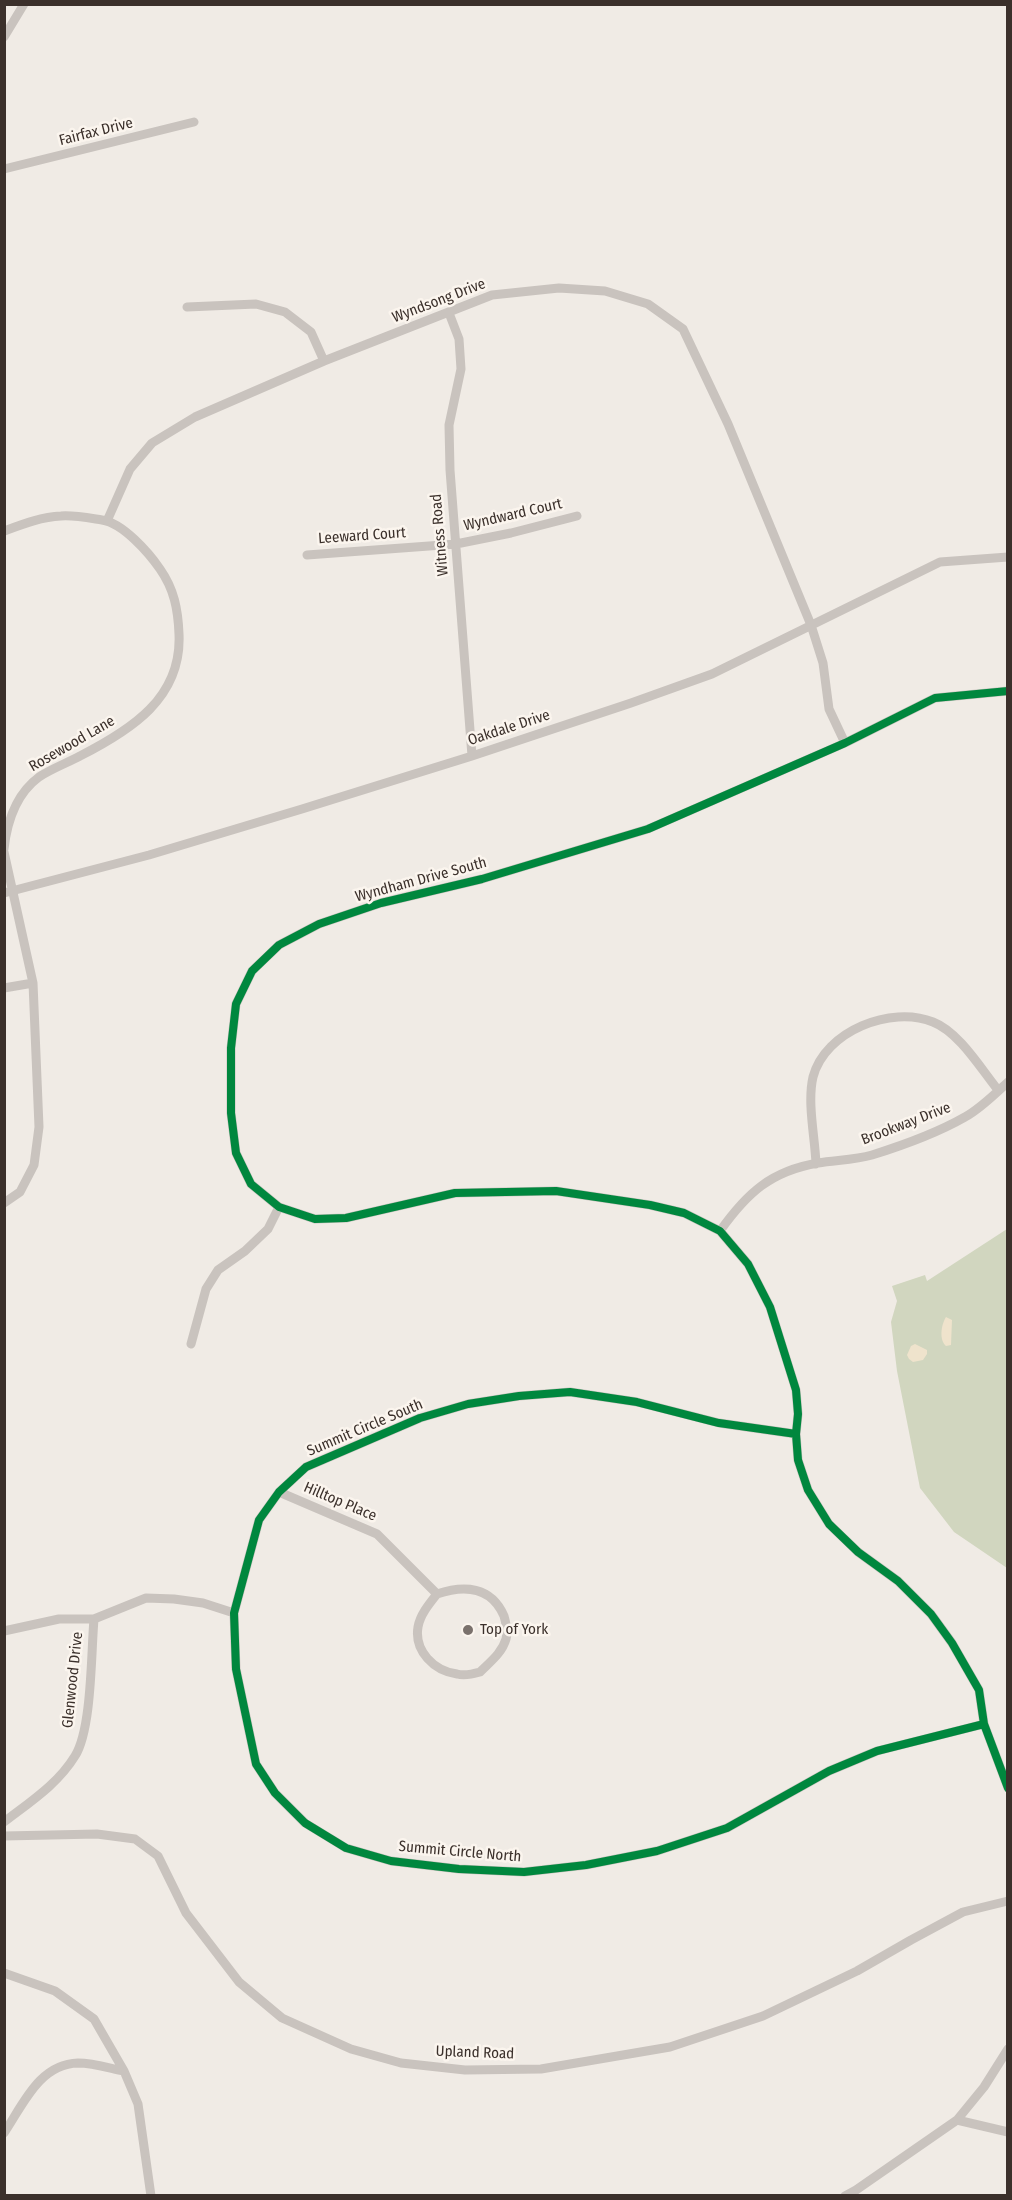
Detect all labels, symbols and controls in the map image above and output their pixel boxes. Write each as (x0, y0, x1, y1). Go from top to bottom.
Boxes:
street label: Fairfax Drive (57, 114, 135, 150)
street label: Wyndsong Drive (390, 275, 488, 327)
street label: Witness Road (427, 493, 453, 577)
street label: Wyndward Court (462, 495, 564, 535)
street label: Leeward Court (318, 524, 406, 548)
street label: Oakdale Drive (466, 706, 552, 750)
street label: Rosewood Lane (26, 712, 118, 776)
street label: Wyndham Drive South (353, 854, 489, 906)
street label: Brookway Drive (859, 1099, 953, 1149)
street label: Summit Circle South (304, 1395, 426, 1461)
street label: Hilltop Place (301, 1479, 379, 1525)
place label: Top of York (480, 1621, 548, 1639)
marker: Top of York (461, 1623, 475, 1637)
street label: Glenwood Drive (59, 1631, 87, 1729)
street label: Summit Circle North (398, 1838, 522, 1866)
street label: Upland Road (435, 2043, 515, 2063)

